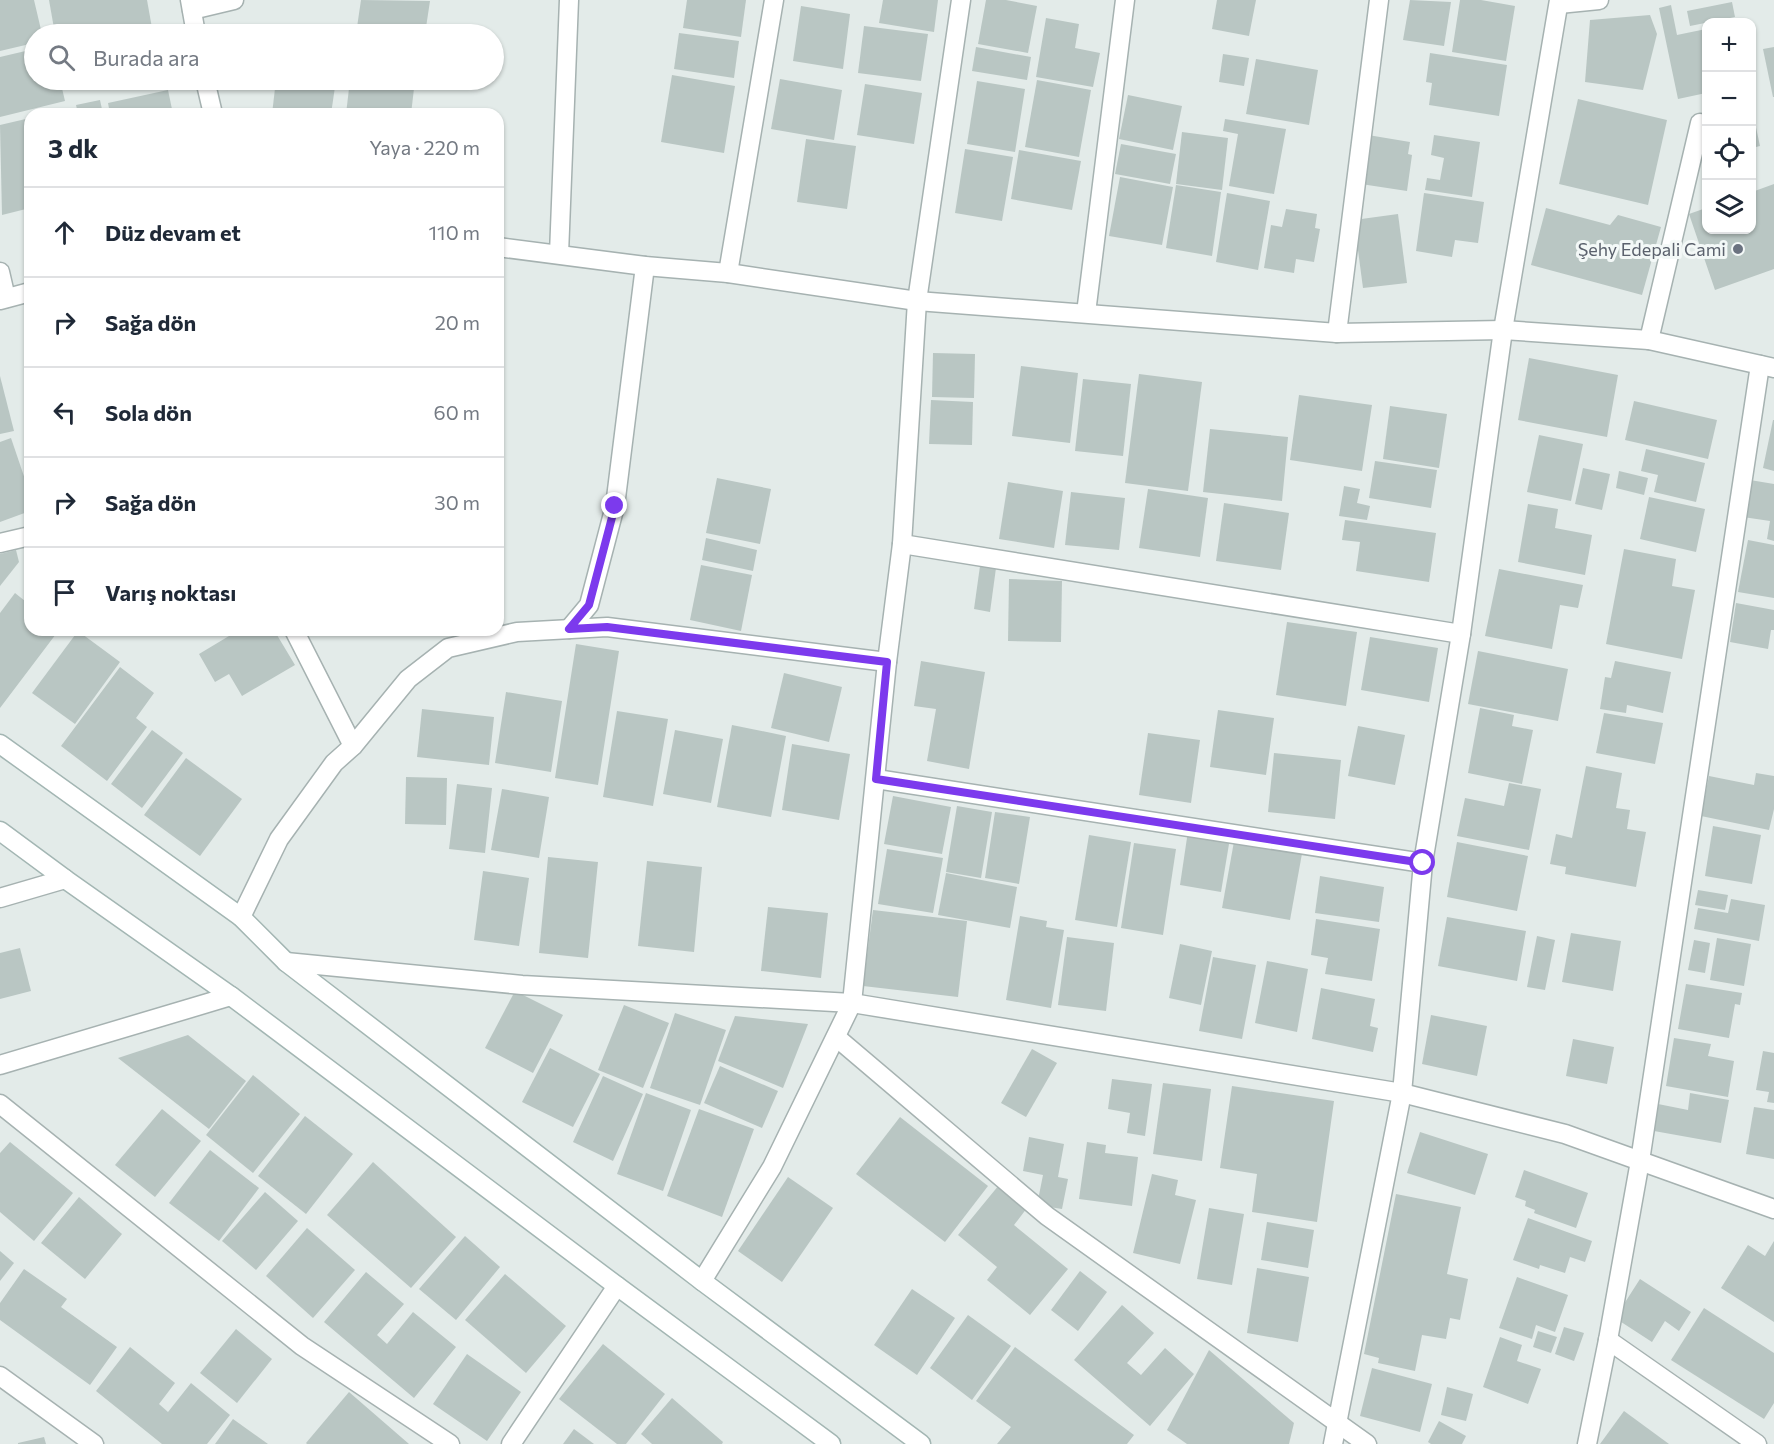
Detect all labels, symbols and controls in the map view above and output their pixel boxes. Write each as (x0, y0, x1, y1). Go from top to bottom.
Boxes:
map controls (1702, 18, 1756, 234)
button: + (1702, 18, 1756, 72)
search box (24, 24, 504, 90)
icon: search (45, 41, 78, 74)
text: Burada ara (93, 44, 200, 71)
button: − (1702, 72, 1756, 126)
button: locate (1702, 126, 1756, 180)
text: 3 dk (48, 132, 98, 163)
text: Yaya · 220 m (369, 135, 480, 159)
button: layers (1702, 180, 1756, 234)
icon: ahead (48, 216, 81, 249)
text: Düz devam et (105, 219, 241, 246)
text: 110 m (429, 220, 480, 244)
place label: Şehy Edepali Cami (1578, 238, 1726, 260)
marker: Şehy Edepali Cami (1731, 242, 1745, 256)
icon: right (48, 306, 81, 339)
text: Sağa dön (105, 309, 196, 336)
text: 20 m (435, 310, 480, 334)
icon: left (48, 396, 81, 429)
text: Sola dön (105, 399, 192, 426)
text: 60 m (434, 400, 480, 424)
icon: right (48, 486, 81, 519)
text: Sağa dön (105, 489, 196, 516)
text: 30 m (434, 490, 480, 514)
route end (601, 492, 627, 518)
icon: arrive (48, 576, 81, 609)
text: Varış noktası (105, 579, 236, 606)
route start (1409, 849, 1435, 875)

